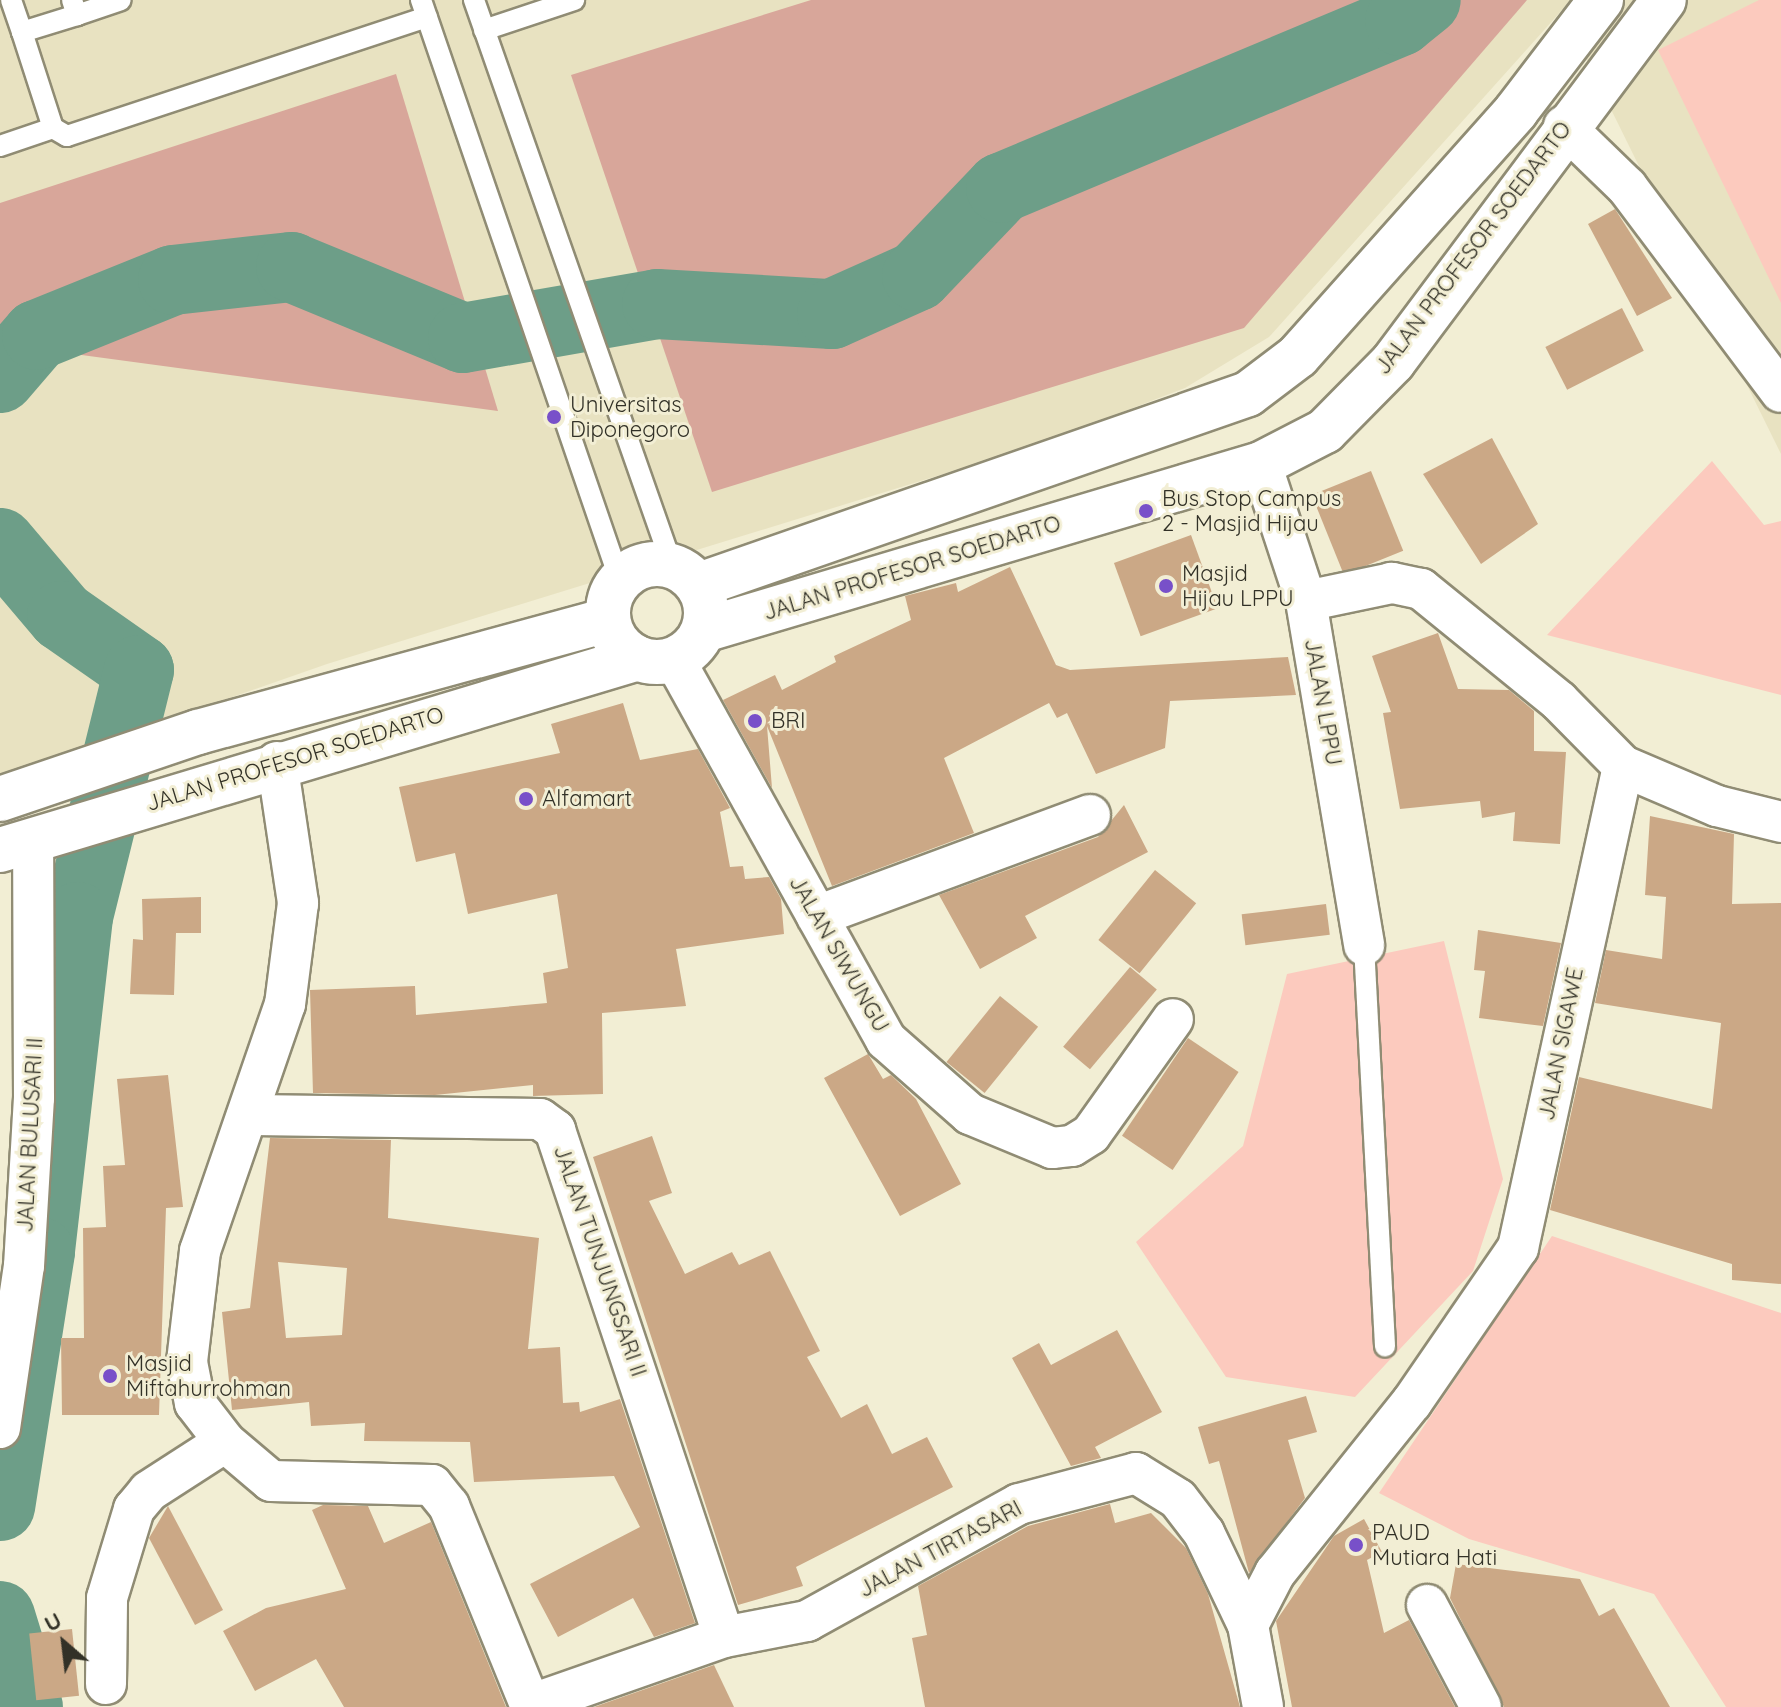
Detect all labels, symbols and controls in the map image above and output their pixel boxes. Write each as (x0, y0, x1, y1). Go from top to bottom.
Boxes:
street label: JALAN PROFESOR SOEDARTO (1369, 116, 1577, 380)
place label: Universitas Diponegoro (570, 391, 690, 442)
marker: Universitas Diponegoro (545, 408, 563, 426)
place label: Bus Stop Campus 2 - Masjid Hijau (1162, 485, 1341, 536)
marker: Bus Stop Campus 2 - Masjid Hijau (1137, 502, 1155, 520)
street label: JALAN PROFESOR SOEDARTO (760, 510, 1064, 626)
place label: Masjid Hijau LPPU (1182, 560, 1294, 612)
marker: Masjid Hijau LPPU (1157, 577, 1175, 595)
street label: JALAN LPPU (1299, 637, 1347, 767)
street label: JALAN PROFESOR SOEDARTO (143, 701, 447, 817)
place label: BRI (771, 708, 806, 734)
marker: BRI (746, 712, 764, 730)
place label: Alfamart (542, 786, 632, 812)
marker: Alfamart (517, 790, 535, 808)
street label: JALAN SIWUNGU (784, 871, 894, 1037)
street label: JALAN SIGAWE (1533, 965, 1589, 1123)
street label: JALAN BULUSARI II (12, 1037, 48, 1233)
street label: JALAN TUNJUNGSARI II (548, 1142, 652, 1380)
place label: Masjid Miftahurrohman (126, 1350, 291, 1402)
marker: Masjid Miftahurrohman (101, 1367, 119, 1385)
street label: JALAN TIRTASARI (854, 1495, 1026, 1603)
place label: PAUD Mutiara Hati (1372, 1519, 1497, 1570)
marker: PAUD Mutiara Hati (1347, 1536, 1365, 1554)
north arrow (24, 1603, 104, 1683)
text: U (39, 1606, 66, 1638)

